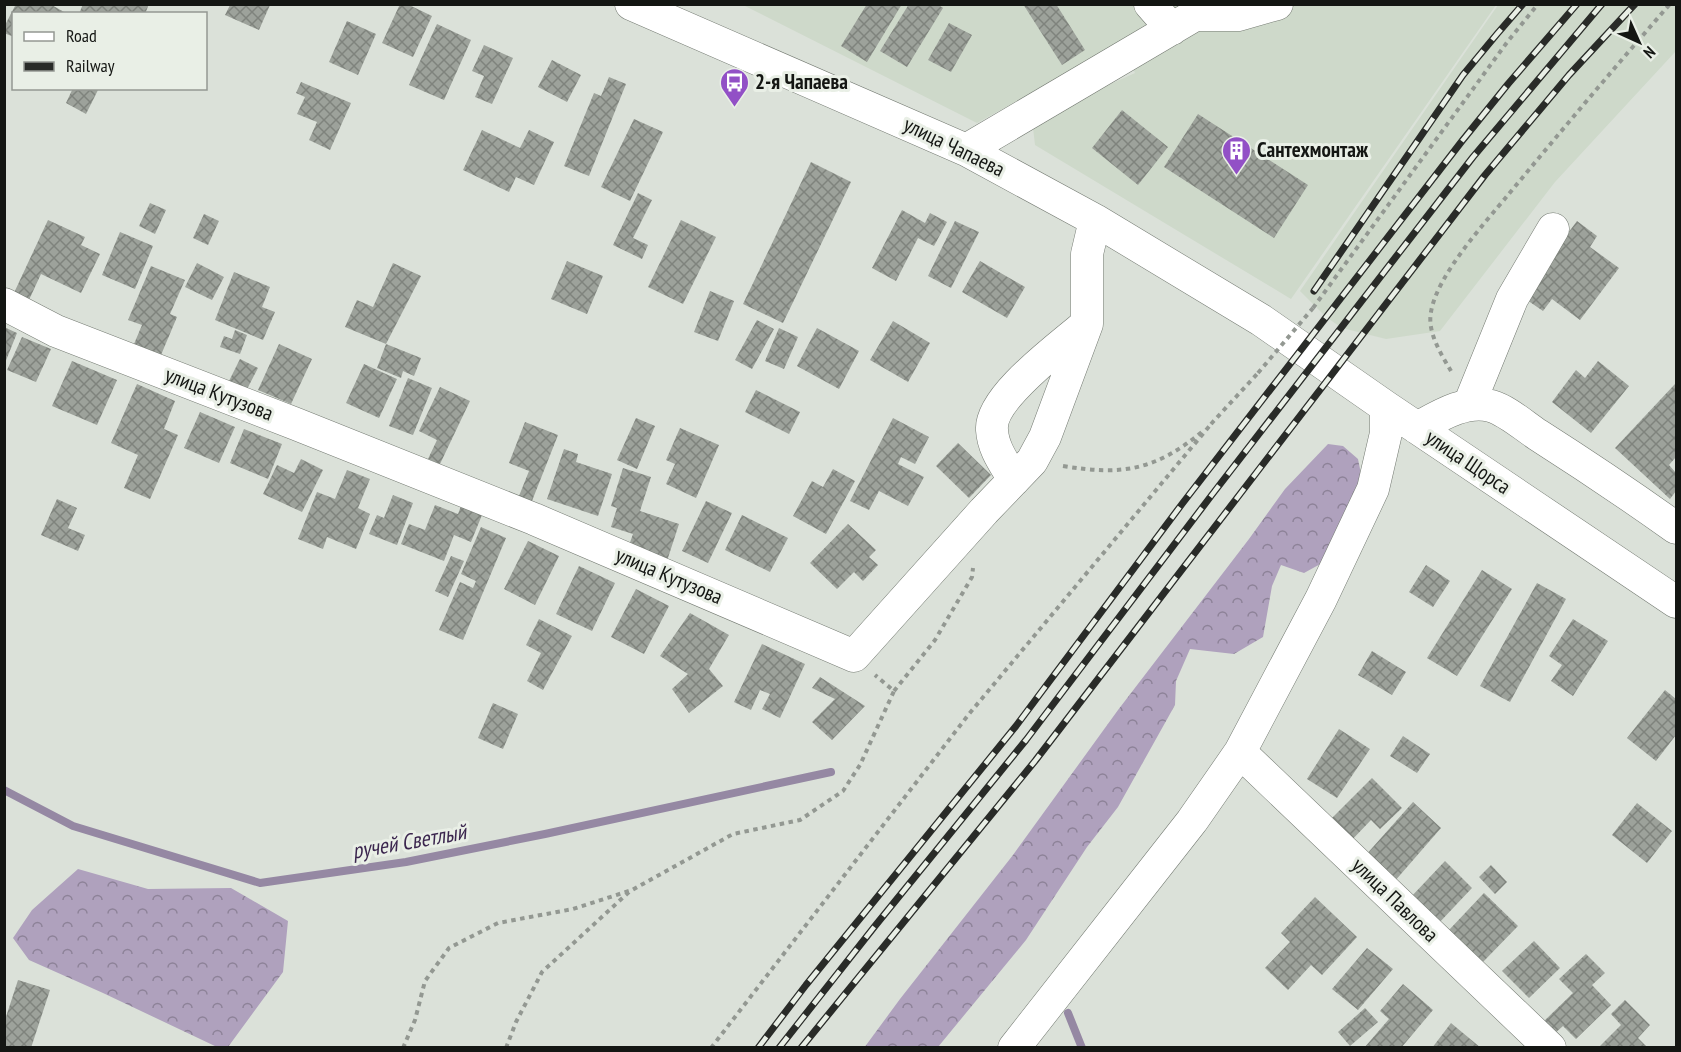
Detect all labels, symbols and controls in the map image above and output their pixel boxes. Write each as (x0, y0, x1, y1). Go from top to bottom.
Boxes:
legend (12, 12, 207, 90)
north arrow (1609, 12, 1669, 72)
text: Road (66, 24, 97, 47)
text: N (1639, 42, 1660, 63)
text: Railway (66, 54, 115, 77)
bus stop icon: 2-я Чапаева (718, 66, 750, 108)
place label: 2-я Чапаева (755, 68, 848, 95)
street label: улица Чапаева (899, 110, 1009, 183)
building icon: Сантехмонтаж (1220, 134, 1252, 176)
place label: Сантехмонтаж (1257, 136, 1369, 163)
street label: улица Кутузова (161, 361, 277, 427)
street label: улица Щорса (1421, 423, 1516, 500)
street label: улица Кутузова (612, 541, 727, 610)
water label: ручей Светлый (350, 817, 470, 865)
street label: улица Павлова (1346, 852, 1444, 948)

